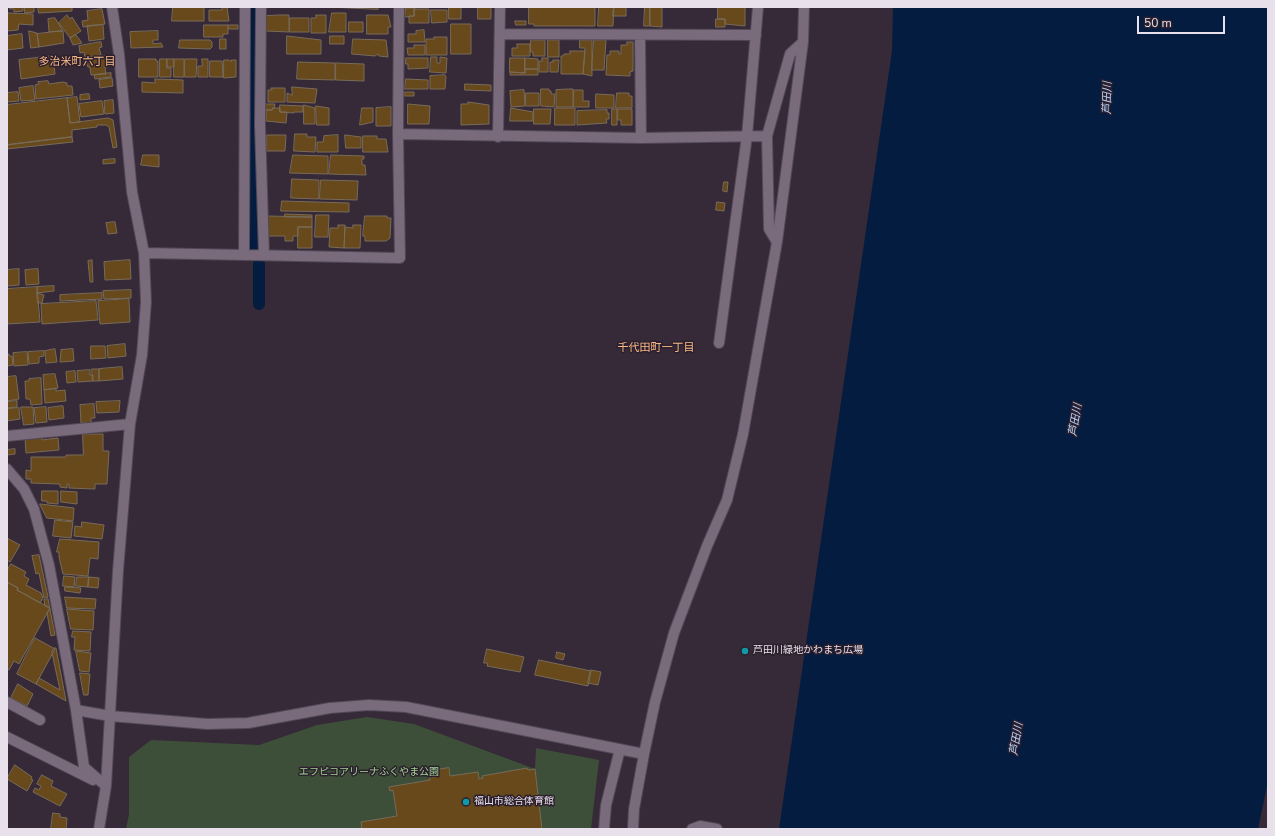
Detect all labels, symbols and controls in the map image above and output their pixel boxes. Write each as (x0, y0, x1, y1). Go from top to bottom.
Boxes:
scale bar (1139, 8, 1227, 34)
text: 50 m (1144, 15, 1172, 31)
district label: 多治米町六丁目 (39, 55, 115, 69)
water label: 芦田川 (1101, 81, 1115, 115)
district label: 千代田町一丁目 (618, 341, 694, 355)
water label: 芦田川 (1067, 403, 1085, 437)
place label: 芦田川緑地かわまち広場 (753, 645, 863, 657)
marker: 芦田川緑地かわまち広場 (740, 646, 750, 656)
water label: 芦田川 (1008, 722, 1026, 756)
park label: エフピコアリーナふくやま公園 (299, 767, 439, 779)
place label: 福山市総合体育館 (474, 796, 554, 808)
marker: 福山市総合体育館 (461, 797, 471, 807)

